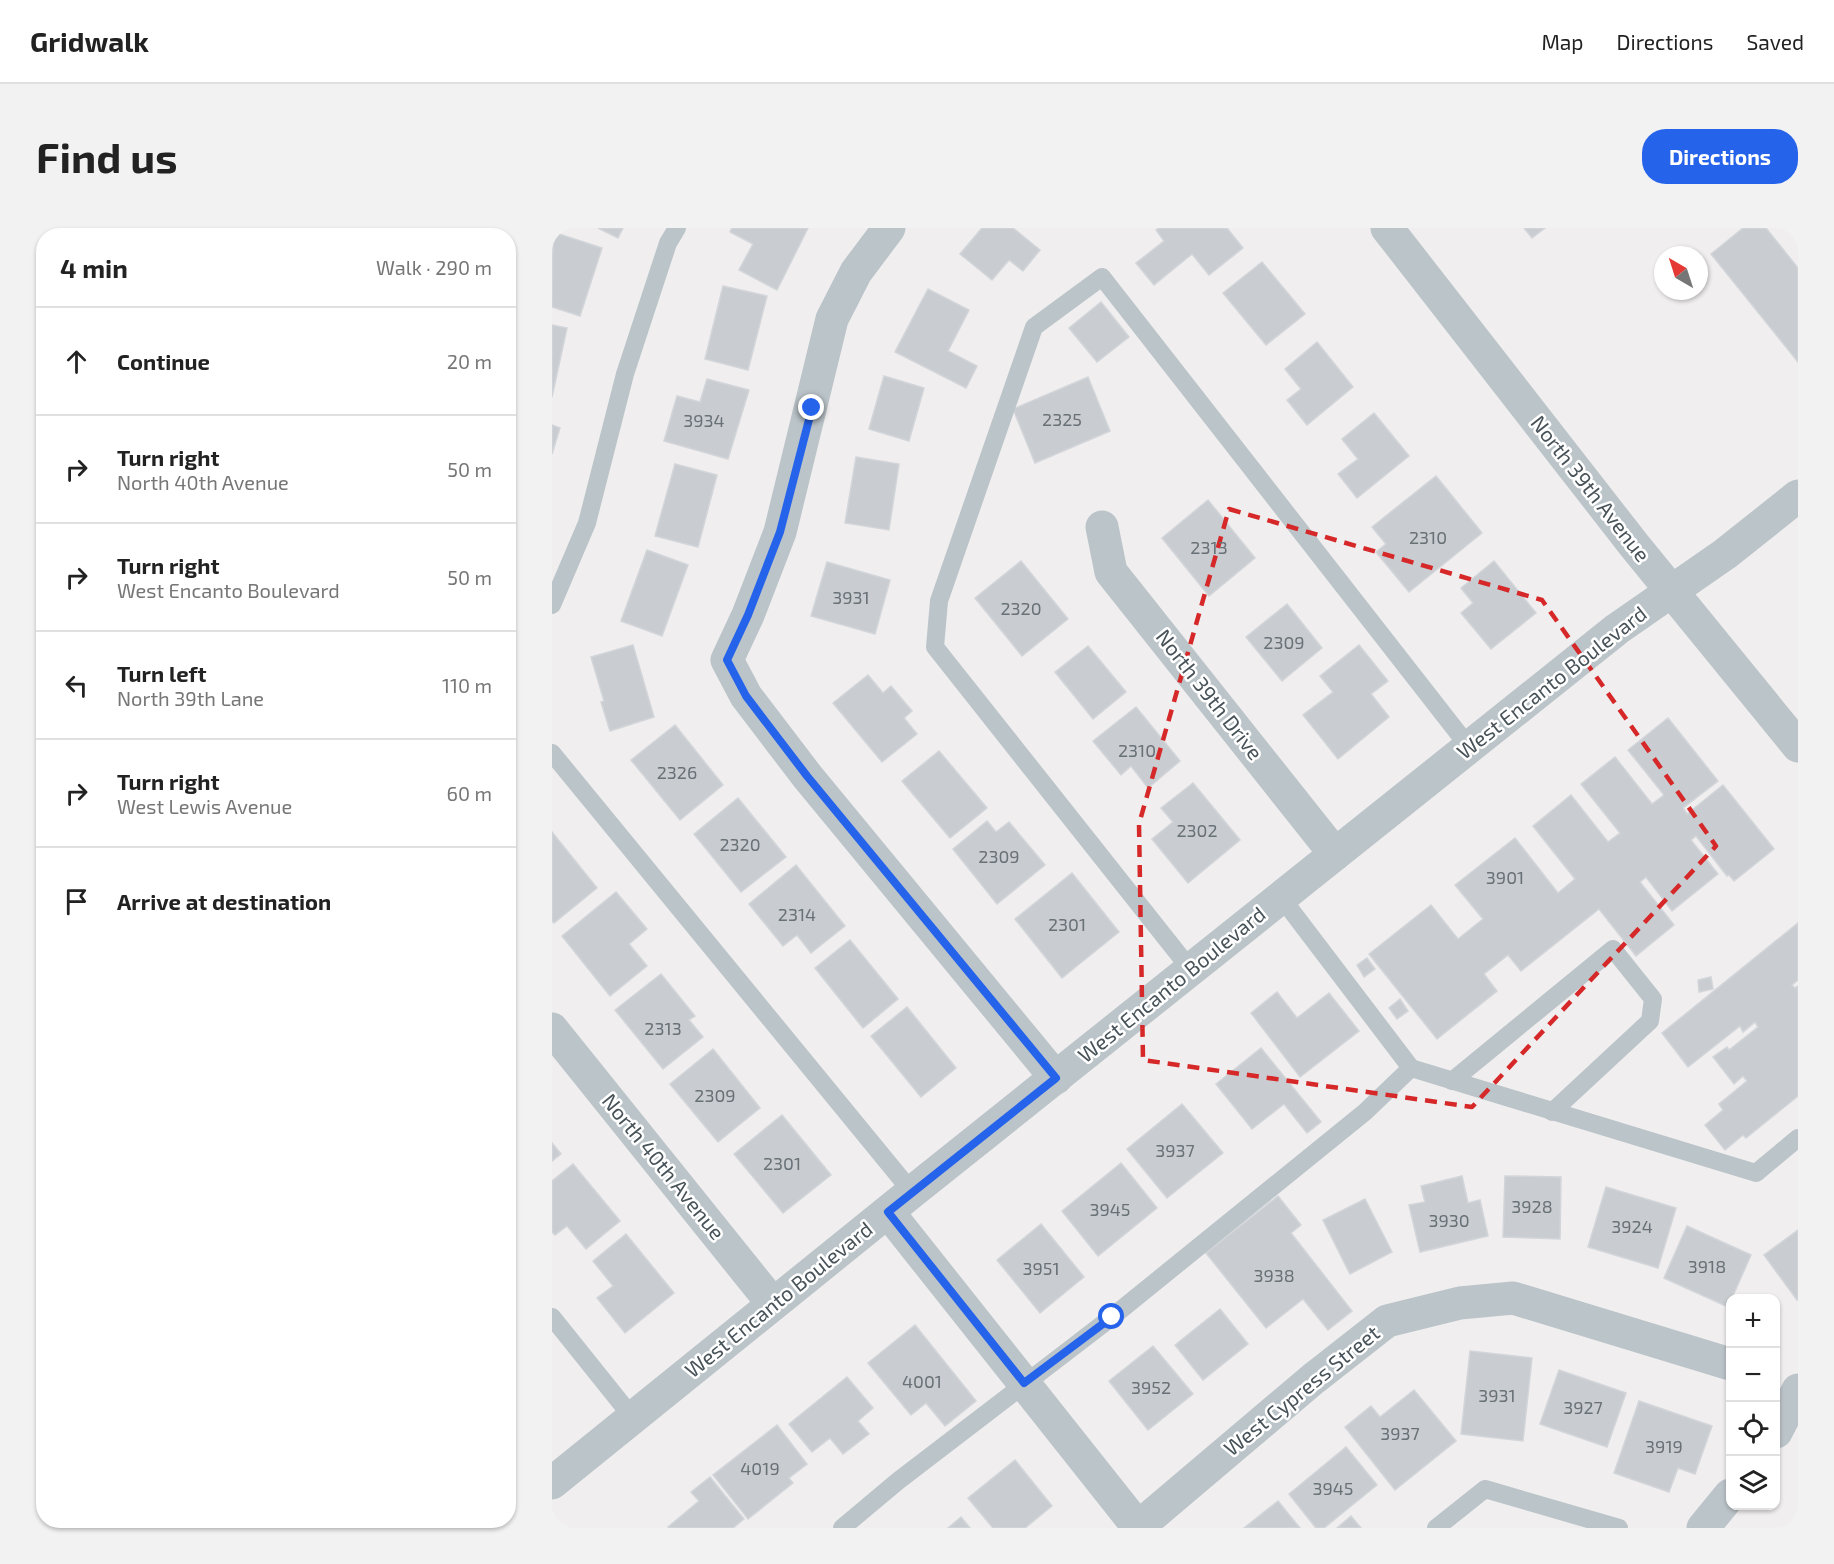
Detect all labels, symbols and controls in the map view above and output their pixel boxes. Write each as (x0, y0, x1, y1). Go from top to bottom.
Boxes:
text: Gridwalk (30, 24, 149, 58)
text: Map (1541, 29, 1584, 54)
text: Directions (1617, 29, 1713, 54)
text: Saved (1746, 29, 1804, 54)
button: Directions (1642, 129, 1798, 184)
text: Find us (36, 131, 178, 181)
north arrow (1654, 246, 1708, 300)
text: 4 min (60, 252, 128, 283)
text: Walk · 290 m (376, 255, 492, 279)
icon: ahead (60, 345, 93, 378)
text: Continue (117, 348, 210, 374)
text: 20 m (447, 349, 492, 373)
route end (798, 394, 824, 420)
house number: 2325 (1042, 408, 1082, 430)
house number: 3934 (683, 409, 725, 431)
street label: North 39th Avenue (1526, 410, 1656, 566)
text: Turn right (117, 444, 219, 470)
icon: right (60, 453, 93, 486)
text: 50 m (447, 457, 492, 481)
text: North 40th Avenue (117, 470, 289, 494)
house number: 2310 (1409, 526, 1447, 548)
house number: 2313 (1190, 536, 1228, 558)
text: Turn right (117, 552, 219, 578)
icon: right (60, 561, 93, 594)
text: 50 m (447, 565, 492, 589)
text: West Encanto Boulevard (117, 578, 340, 602)
house number: 3931 (832, 586, 870, 608)
house number: 2320 (1000, 597, 1042, 619)
street label: West Encanto Boulevard (1451, 600, 1651, 764)
street label: North 39th Drive (1152, 624, 1269, 764)
house number: 2309 (1263, 631, 1305, 653)
text: Turn left (117, 660, 206, 686)
icon: left (60, 669, 93, 702)
text: 110 m (442, 673, 492, 697)
text: North 39th Lane (117, 686, 264, 710)
house number: 2310 (1118, 739, 1156, 761)
house number: 2326 (657, 761, 697, 783)
text: Turn right (117, 768, 219, 794)
icon: right (60, 777, 93, 810)
text: 60 m (447, 781, 492, 805)
text: West Lewis Avenue (117, 794, 292, 818)
house number: 2302 (1176, 819, 1218, 841)
house number: 2320 (719, 833, 761, 855)
house number: 2309 (978, 845, 1020, 867)
house number: 3901 (1486, 866, 1524, 888)
icon: arrive (60, 885, 93, 918)
text: Arrive at destination (117, 888, 331, 914)
street label: West Encanto Boulevard (1072, 901, 1270, 1067)
house number: 2314 (778, 903, 816, 925)
house number: 2301 (1048, 913, 1086, 935)
house number: 2313 (644, 1017, 682, 1039)
house number: 2309 (694, 1084, 736, 1106)
street label: North 40th Avenue (598, 1088, 731, 1244)
house number: 3937 (1155, 1139, 1195, 1161)
house number: 2301 (763, 1152, 801, 1174)
house number: 3928 (1511, 1195, 1553, 1217)
house number: 3945 (1089, 1198, 1131, 1220)
house number: 3930 (1428, 1209, 1470, 1231)
house number: 3924 (1611, 1215, 1653, 1237)
street label: West Encanto Boulevard (679, 1216, 877, 1382)
house number: 3918 (1688, 1255, 1726, 1277)
house number: 3951 (1022, 1257, 1060, 1279)
house number: 3938 (1253, 1264, 1295, 1286)
map controls (1726, 1294, 1780, 1510)
button: + (1726, 1294, 1780, 1348)
route start (1098, 1303, 1124, 1329)
street label: West Cypress Street (1218, 1319, 1384, 1460)
button: − (1726, 1348, 1780, 1402)
house number: 4001 (902, 1370, 942, 1392)
house number: 3952 (1131, 1376, 1171, 1398)
house number: 3931 (1478, 1384, 1516, 1406)
house number: 3927 (1563, 1396, 1603, 1418)
button: locate (1726, 1402, 1780, 1456)
house number: 3937 (1380, 1422, 1420, 1444)
house number: 3919 (1645, 1435, 1683, 1457)
button: layers (1726, 1456, 1780, 1510)
house number: 4019 (740, 1457, 780, 1479)
house number: 3945 (1312, 1477, 1354, 1499)

